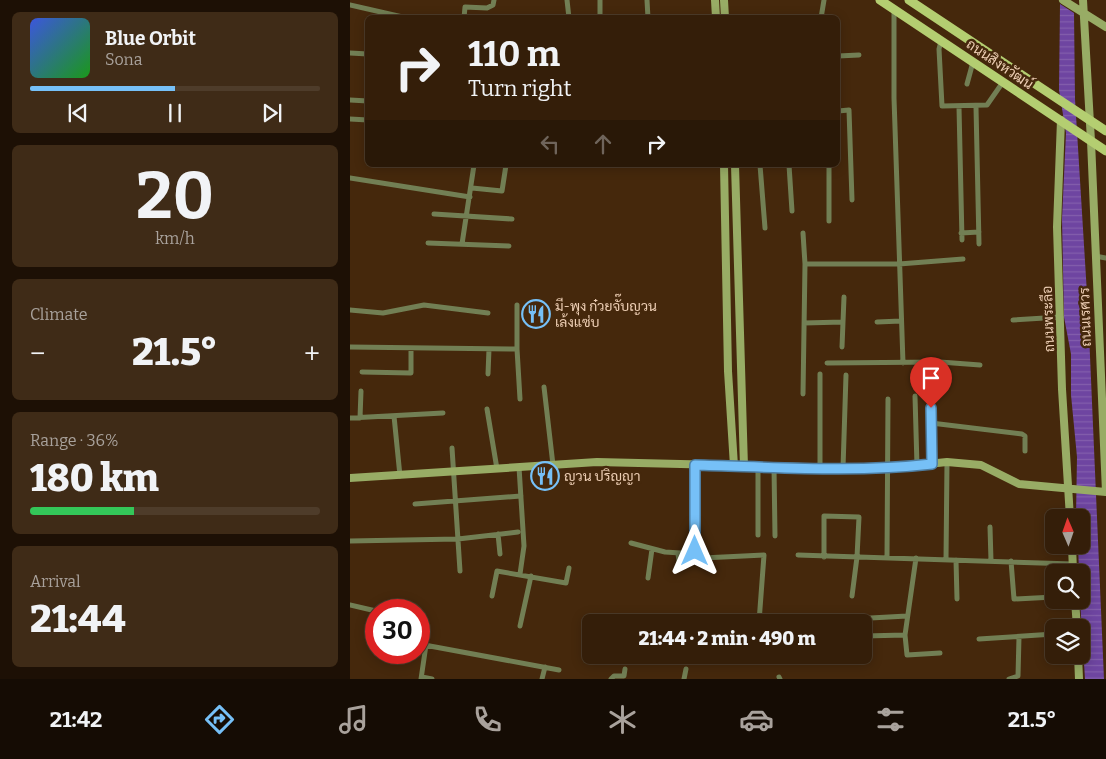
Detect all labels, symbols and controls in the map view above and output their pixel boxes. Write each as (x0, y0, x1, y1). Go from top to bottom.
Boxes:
text: Blue Orbit (105, 27, 196, 50)
text: 110 m (468, 33, 560, 75)
icon: right (385, 35, 450, 100)
street label: ถนนสิงหวัฒน์ (963, 35, 1037, 93)
text: Sona (105, 50, 142, 69)
text: Turn right (468, 75, 571, 102)
icon: previous (64, 99, 92, 127)
icon: pause (161, 99, 189, 127)
icon: next (258, 99, 286, 127)
icon: left (536, 130, 564, 158)
icon: ahead (589, 130, 617, 158)
icon: right (642, 130, 670, 158)
text: 20 (136, 157, 214, 235)
text: km/h (155, 229, 195, 248)
street label: ถนนพระลือ (1038, 285, 1058, 353)
street label: ถนนเรศวร (1076, 287, 1095, 347)
place label: มี-พุง ก๋วยจั๊บญวน เล้งแซ่บ (555, 293, 657, 331)
restaurant icon: มี-พุง ก๋วยจั๊บญวน เล้งแซ่บ (521, 299, 551, 329)
text: Climate (30, 305, 88, 324)
text: 21.5° (132, 329, 218, 375)
text: − (30, 337, 45, 370)
text: + (304, 337, 320, 370)
pin (910, 357, 952, 408)
icon: arrive (917, 364, 945, 392)
text: Range · 36% (30, 431, 118, 450)
text: 180 km (30, 455, 159, 501)
restaurant icon: ญวน ปริญญา (530, 461, 560, 491)
place label: ญวน ปริญญา (564, 468, 640, 485)
north arrow (1045, 509, 1090, 554)
map controls (1045, 509, 1090, 664)
position arrow (668, 524, 720, 576)
button: search (1045, 564, 1090, 609)
text: Arrival (30, 572, 81, 591)
text: 21:44 (30, 596, 126, 642)
speed limit sign: 30 (365, 599, 430, 664)
button: layers (1045, 619, 1090, 664)
text: 21:44 · 2 min · 490 m (638, 627, 816, 650)
icon: directions (202, 702, 237, 737)
icon: music (336, 702, 371, 737)
icon: phone (470, 702, 505, 737)
icon: climate (605, 702, 640, 737)
icon: car (739, 702, 774, 737)
icon: filters (873, 702, 908, 737)
text: 21:42 (50, 706, 102, 733)
text: 21.5° (1008, 706, 1056, 733)

